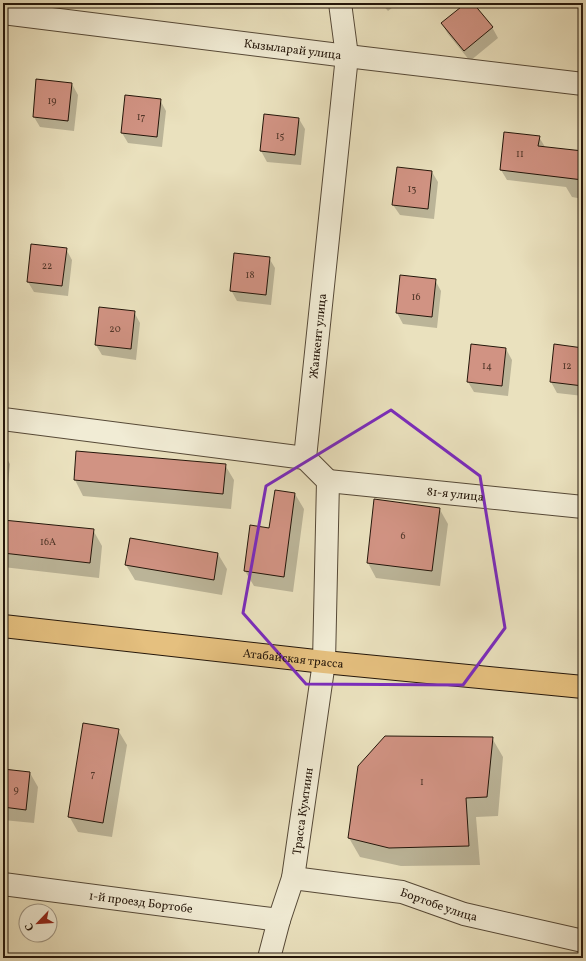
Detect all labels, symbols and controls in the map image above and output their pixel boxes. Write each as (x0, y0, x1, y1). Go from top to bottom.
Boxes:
street label: Кызыларай улица (243, 36, 342, 64)
house number: 19 (47, 94, 57, 108)
house number: 17 (137, 110, 146, 124)
house number: 15 (276, 129, 285, 143)
house number: 11 (516, 147, 524, 161)
house number: 13 (407, 182, 417, 196)
house number: 22 (42, 259, 52, 273)
house number: 18 (246, 268, 254, 282)
house number: 16 (412, 290, 420, 304)
street label: Жанкент улица (306, 293, 331, 380)
house number: 20 (109, 322, 121, 336)
house number: 14 (482, 359, 492, 373)
house number: 12 (562, 359, 572, 373)
street label: 81-я улица (426, 484, 485, 506)
house number: 6 (400, 529, 406, 543)
house number: 16А (40, 535, 56, 549)
street label: Атабайская трасса (242, 646, 344, 673)
house number: 7 (91, 767, 96, 781)
street label: Трасса Кумтиин (289, 767, 318, 856)
house number: 1 (420, 775, 424, 789)
house number: 9 (13, 783, 19, 797)
street label: Бортобе улица (398, 885, 479, 926)
street label: 1-й проезд Бортобе (88, 888, 194, 918)
north arrow (18, 903, 58, 943)
text: С (22, 920, 39, 933)

